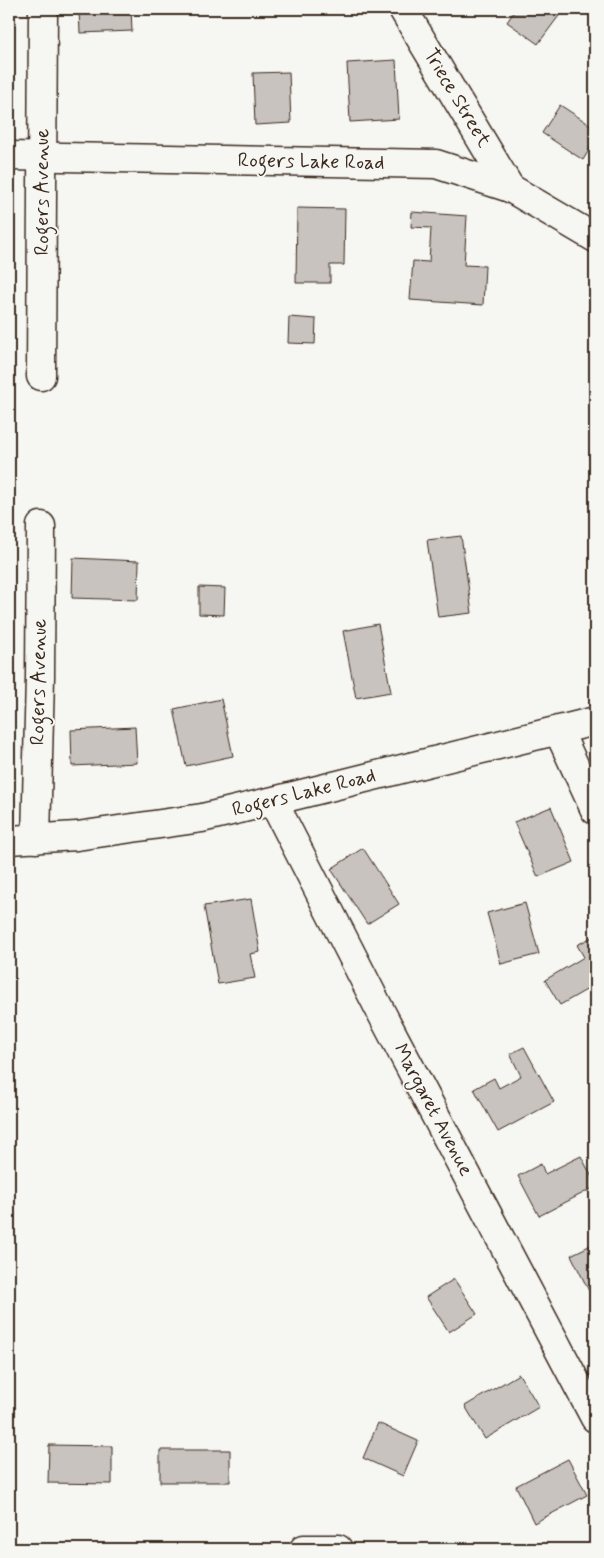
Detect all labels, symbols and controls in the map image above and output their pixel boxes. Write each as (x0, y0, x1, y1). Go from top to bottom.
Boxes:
street label: Triece Street (417, 44, 497, 153)
street label: Rogers Avenue (29, 129, 58, 255)
street label: Rogers Lake Road (237, 147, 385, 179)
street label: Rogers Avenue (24, 618, 56, 746)
street label: Rogers Lake Road (229, 762, 379, 826)
street label: Margaret Avenue (386, 1039, 479, 1182)

